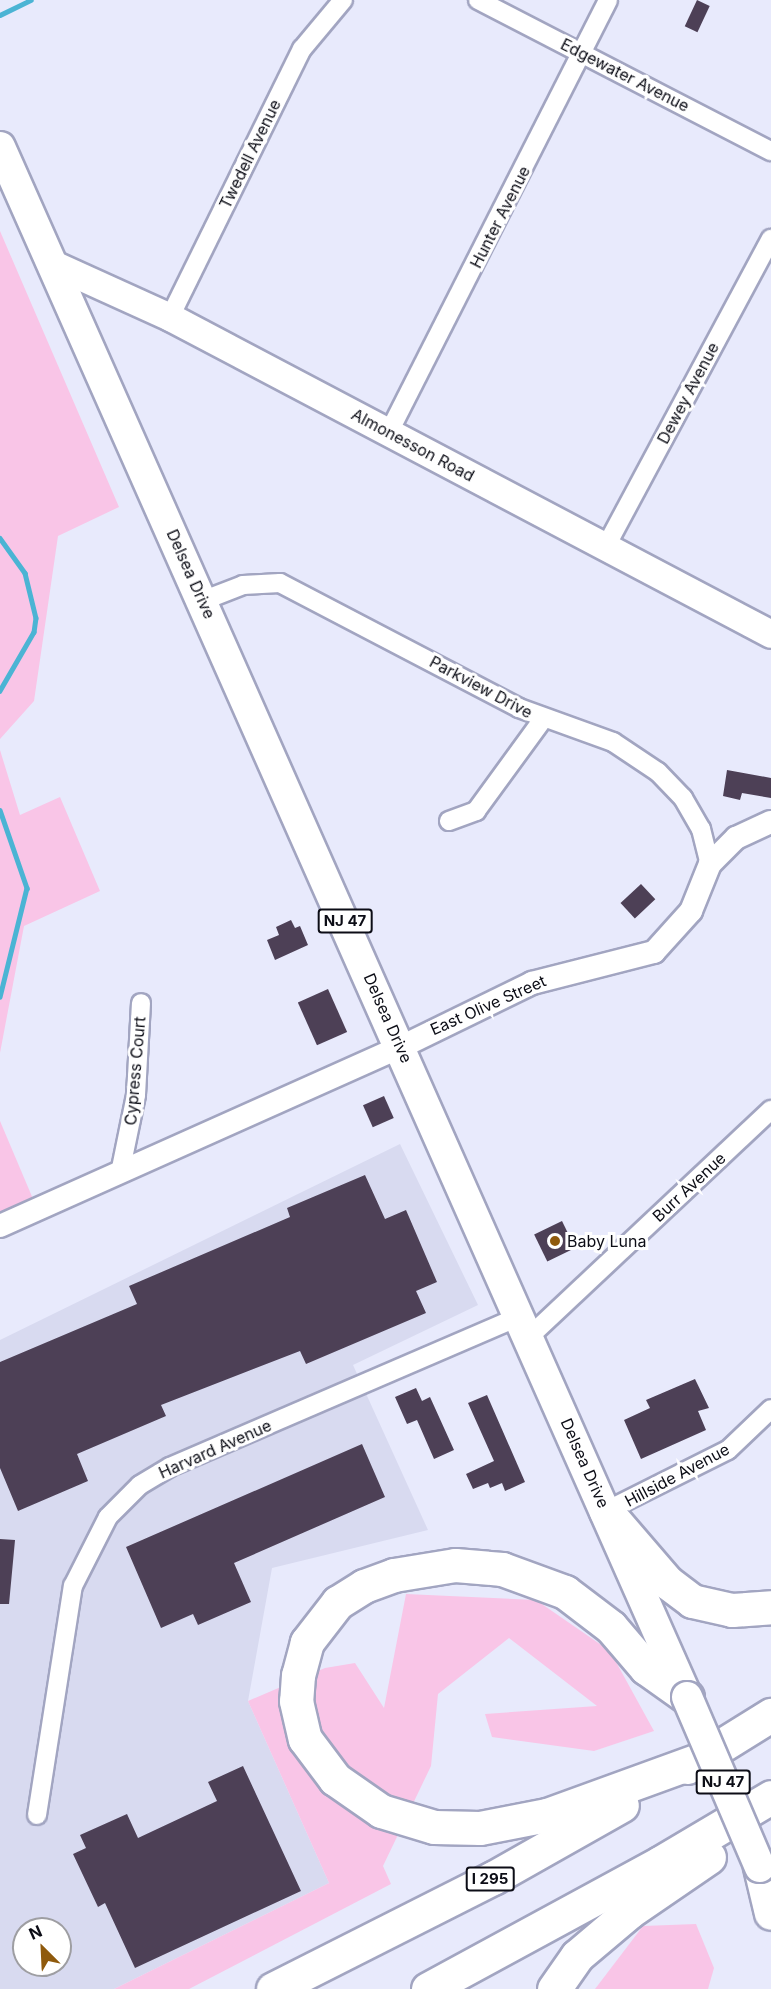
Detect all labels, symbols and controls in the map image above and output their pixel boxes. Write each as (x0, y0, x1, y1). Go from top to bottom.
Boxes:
street label: Edgewater Avenue (558, 34, 692, 116)
street label: Twedell Avenue (215, 96, 285, 212)
street label: Hunter Avenue (466, 163, 534, 271)
street label: Dewey Avenue (653, 339, 723, 447)
street label: Almonesson Road (348, 405, 478, 485)
street label: Delsea Drive (163, 526, 219, 622)
street label: Parkview Drive (426, 652, 536, 722)
road number: NJ 47 (316, 909, 374, 933)
street label: Delsea Drive (360, 970, 416, 1066)
street label: East Olive Street (427, 971, 549, 1039)
street label: Cypress Court (121, 1016, 149, 1126)
street label: Burr Avenue (648, 1148, 730, 1226)
place label: Baby Luna (567, 1231, 646, 1251)
marker: Baby Luna (548, 1234, 562, 1248)
street label: Delsea Drive (557, 1415, 613, 1511)
street label: Harvard Avenue (156, 1416, 274, 1482)
street label: Hillside Avenue (621, 1439, 733, 1511)
road number: NJ 47 (694, 1770, 752, 1794)
road number: I 295 (464, 1867, 516, 1891)
north arrow (12, 1917, 72, 1977)
text: N (26, 1921, 45, 1944)

